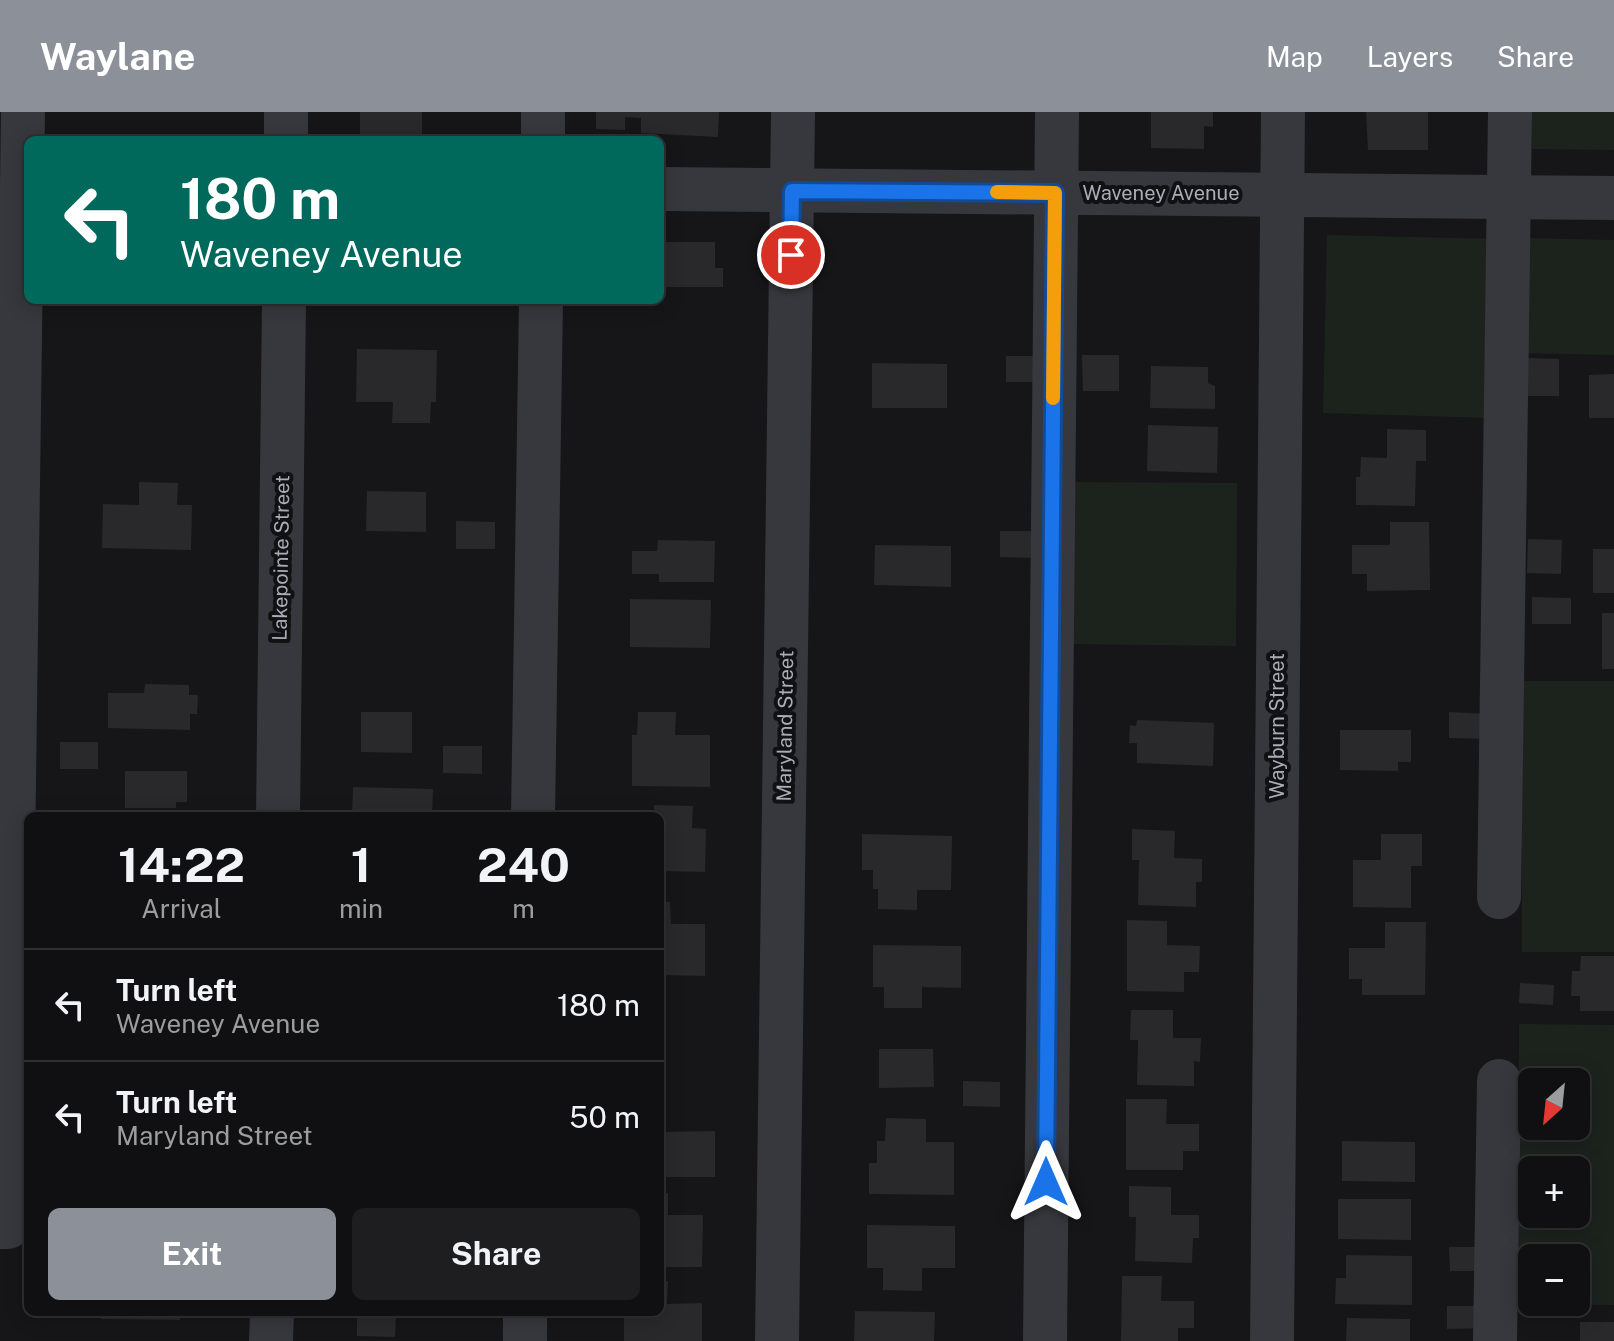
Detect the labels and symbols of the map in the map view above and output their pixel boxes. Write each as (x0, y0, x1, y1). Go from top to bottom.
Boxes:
street label: Waveney Avenue (1082, 181, 1240, 205)
pin (757, 221, 825, 289)
street label: Lakepointe Street (268, 475, 294, 641)
street label: Maryland Street (772, 650, 798, 802)
street label: Wayburn Street (1265, 653, 1289, 799)
north arrow (1518, 1068, 1590, 1140)
position arrow (1004, 1140, 1088, 1224)

